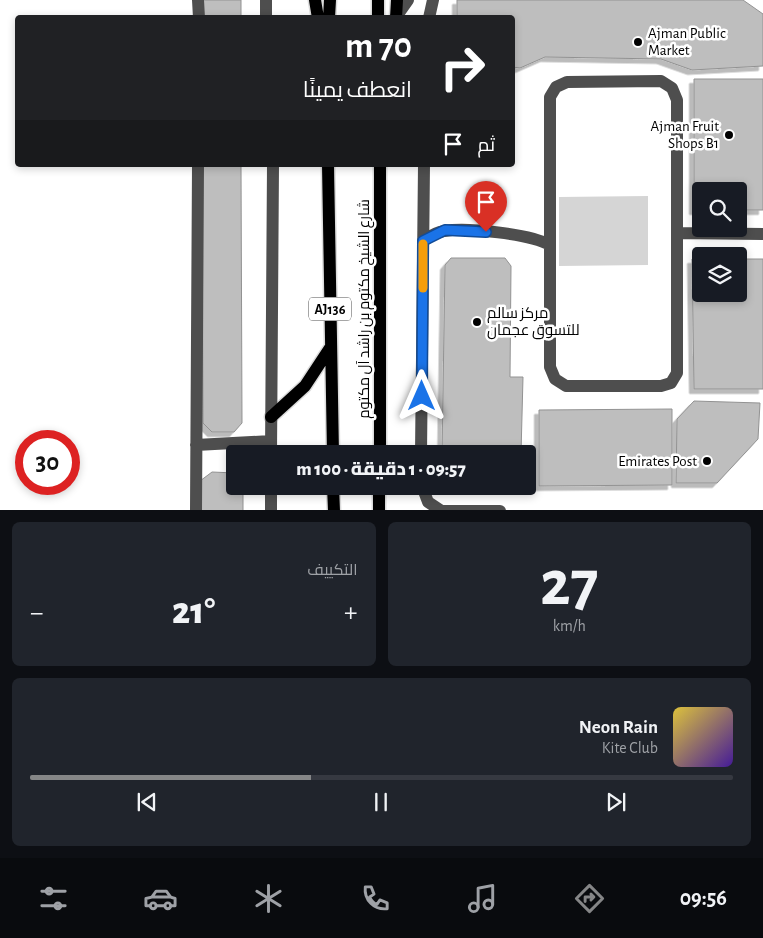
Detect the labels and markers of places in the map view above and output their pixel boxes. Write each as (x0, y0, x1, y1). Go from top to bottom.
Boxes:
place label: Ajman Public Market (648, 26, 726, 58)
marker: Ajman Public Market (632, 36, 644, 48)
place label: Ajman Fruit Shops B1 (650, 119, 719, 151)
marker: Ajman Fruit Shops B1 (723, 129, 735, 141)
pin (465, 181, 507, 232)
place label: مركز سالم للتسوق عجمان (487, 306, 580, 340)
marker: مركز سالم للتسوق عجمان (471, 316, 483, 328)
place label: Emirates Post (618, 454, 697, 469)
marker: Emirates Post (701, 455, 713, 467)

